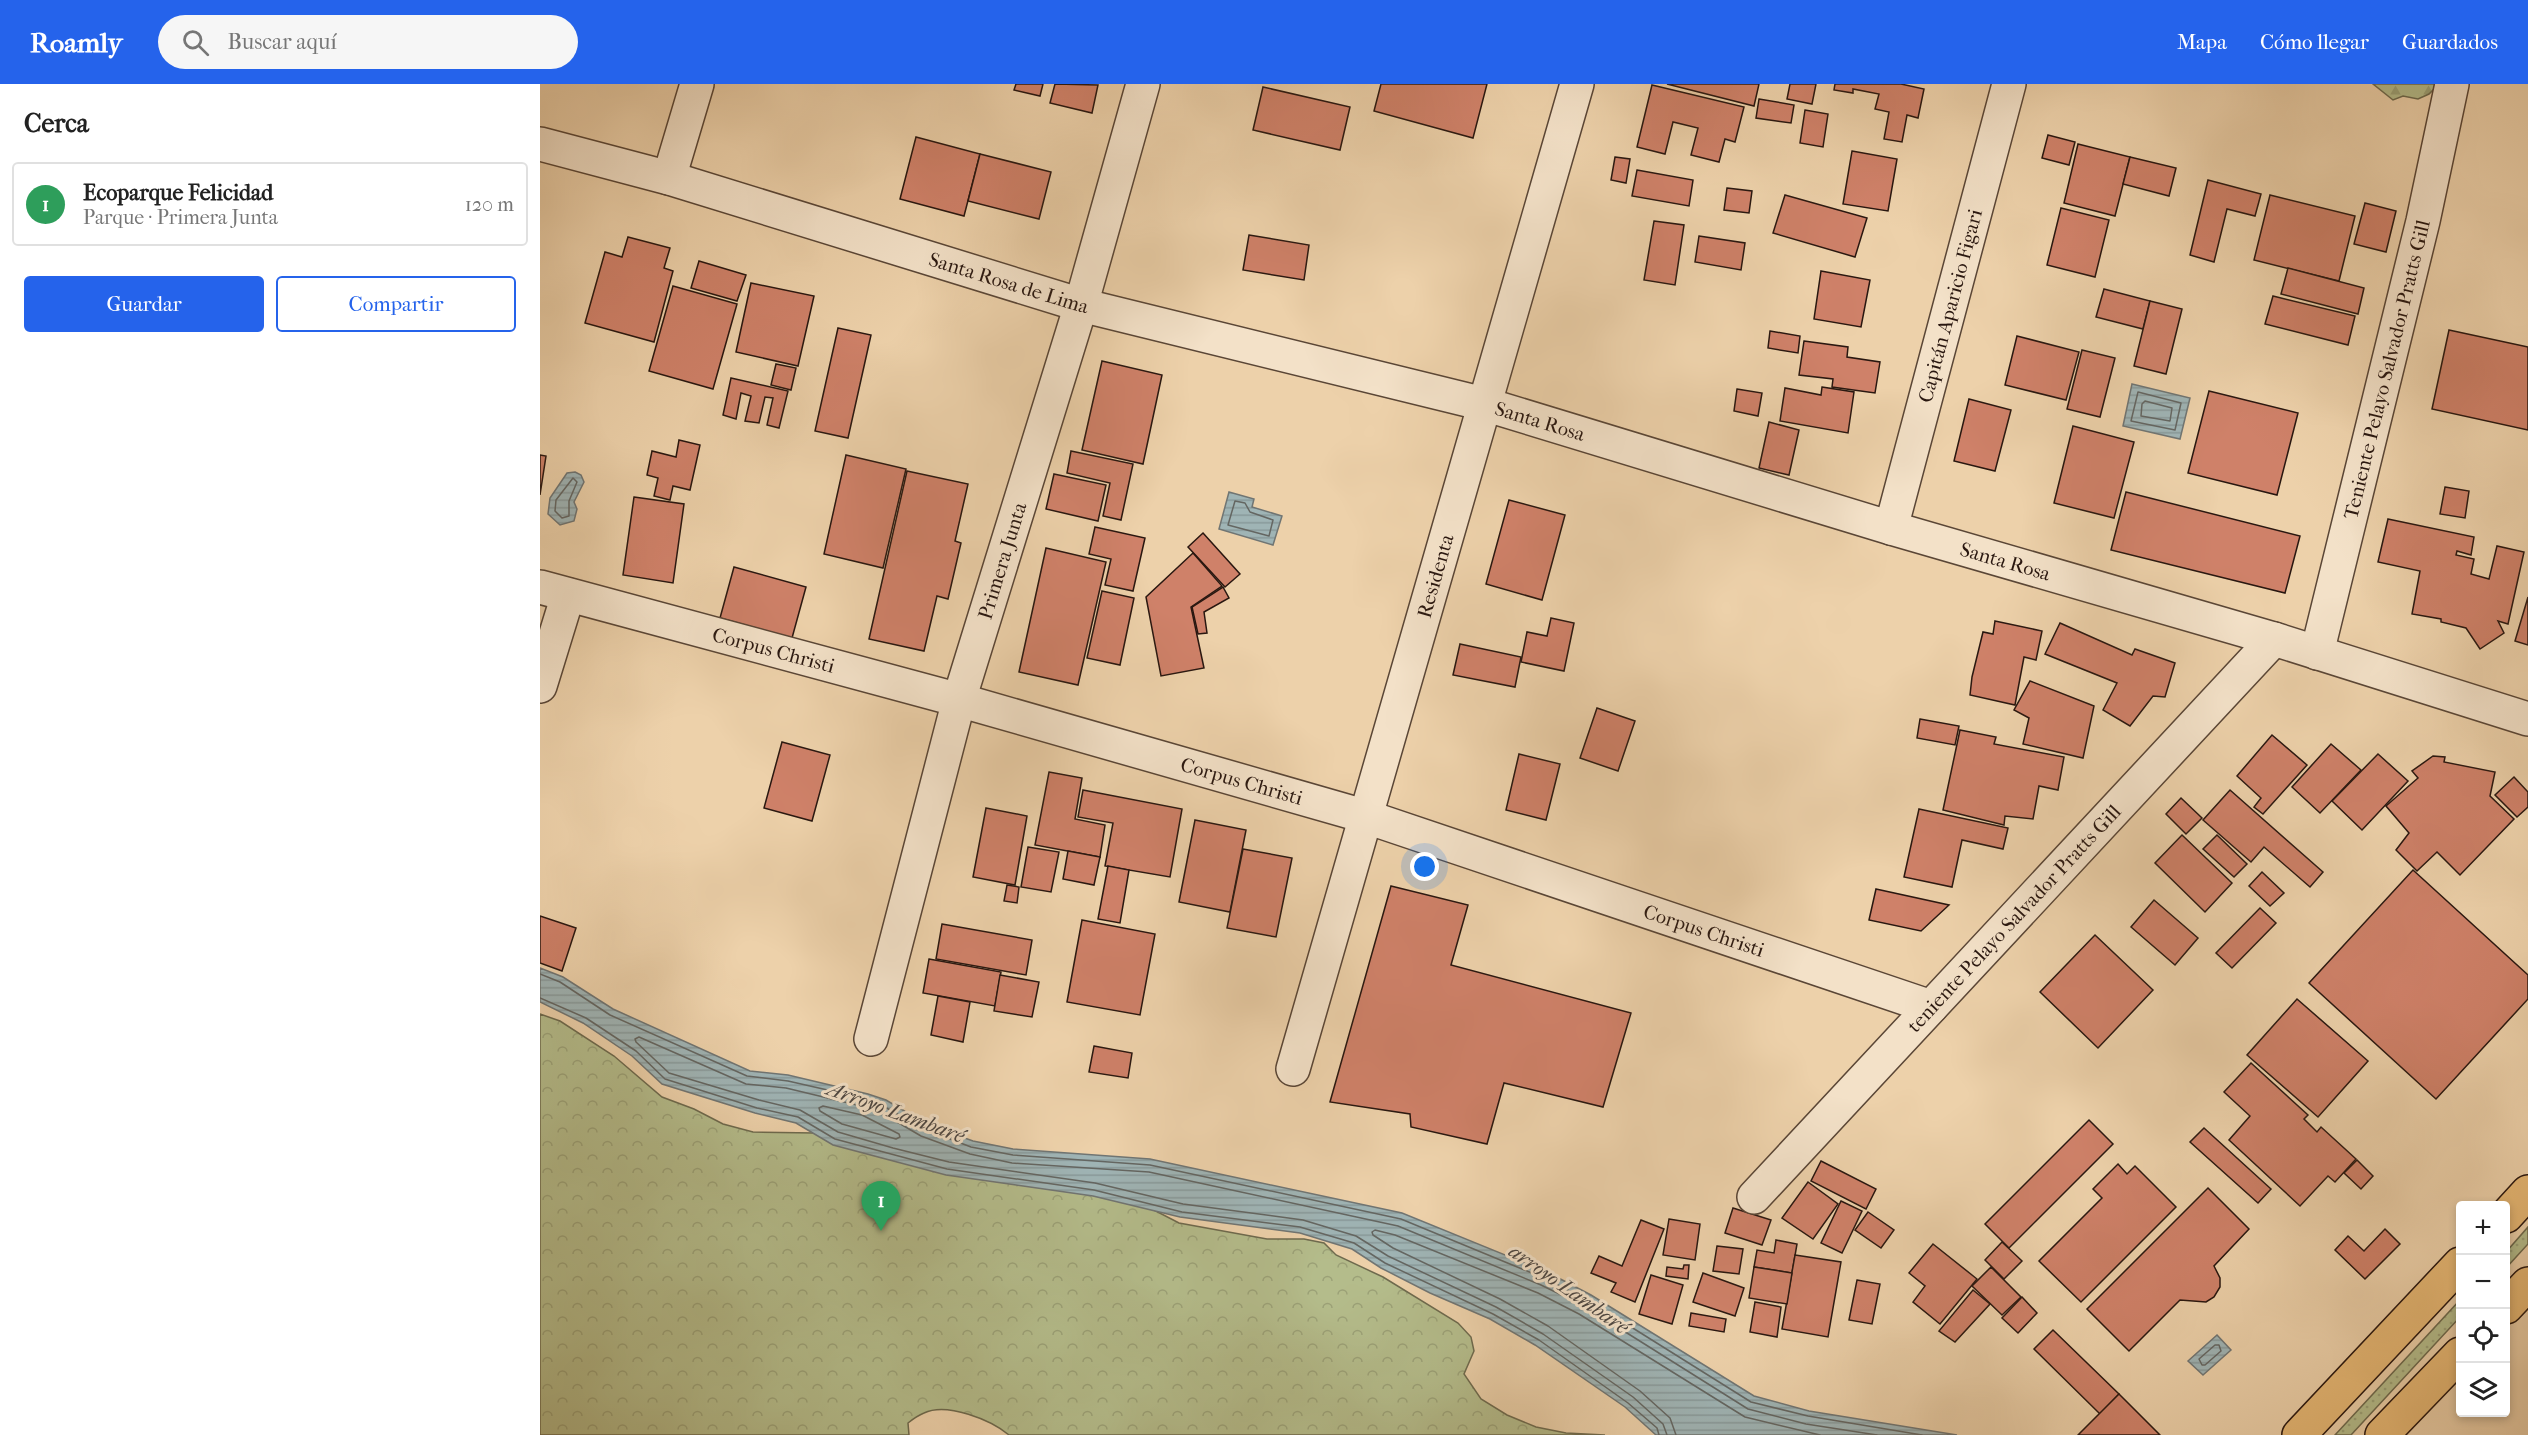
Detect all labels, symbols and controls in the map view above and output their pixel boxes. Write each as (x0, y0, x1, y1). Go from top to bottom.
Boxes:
search box (158, 15, 578, 69)
text: Roamly (30, 26, 122, 59)
icon: search (179, 26, 212, 59)
text: Buscar aquí (227, 29, 337, 55)
text: Mapa (2177, 30, 2227, 54)
text: Cómo llegar (2260, 30, 2369, 54)
text: Guardados (2402, 30, 2498, 54)
text: Cerca (24, 108, 89, 139)
text: Ecoparque Felicidad (83, 180, 273, 206)
text: 1 (42, 193, 49, 216)
text: 120 m (465, 193, 514, 216)
text: Parque · Primera Junta (83, 206, 278, 229)
street label: Capitán Aparicio Figari (1914, 207, 1987, 405)
street label: Teniente Pelayo Salvador Pratts Gill (2339, 217, 2435, 521)
street label: Santa Rosa de Lima (926, 248, 1092, 319)
button: Guardar (24, 276, 264, 332)
button: Compartir (276, 276, 516, 332)
street label: Santa Rosa (1492, 397, 1588, 446)
street label: Primera Junta (974, 499, 1032, 622)
street label: Residenta (1413, 531, 1459, 621)
street label: Santa Rosa (1957, 538, 2054, 586)
street label: Corpus Christi (710, 623, 837, 678)
street label: Corpus Christi (1178, 753, 1305, 810)
street label: teniente Pelayo Salvador Pratts Gill (1903, 800, 2126, 1037)
your location (1410, 852, 1439, 881)
street label: Corpus Christi (1641, 900, 1767, 962)
water label: Arroyo Lambaré (822, 1075, 970, 1149)
pin: 1 (862, 1182, 900, 1231)
map controls (2456, 1201, 2510, 1417)
button: + (2456, 1201, 2510, 1255)
water label: arroyo Lambaré (1505, 1239, 1635, 1341)
button: − (2456, 1255, 2510, 1309)
button: locate (2456, 1309, 2510, 1363)
button: layers (2456, 1363, 2510, 1417)

